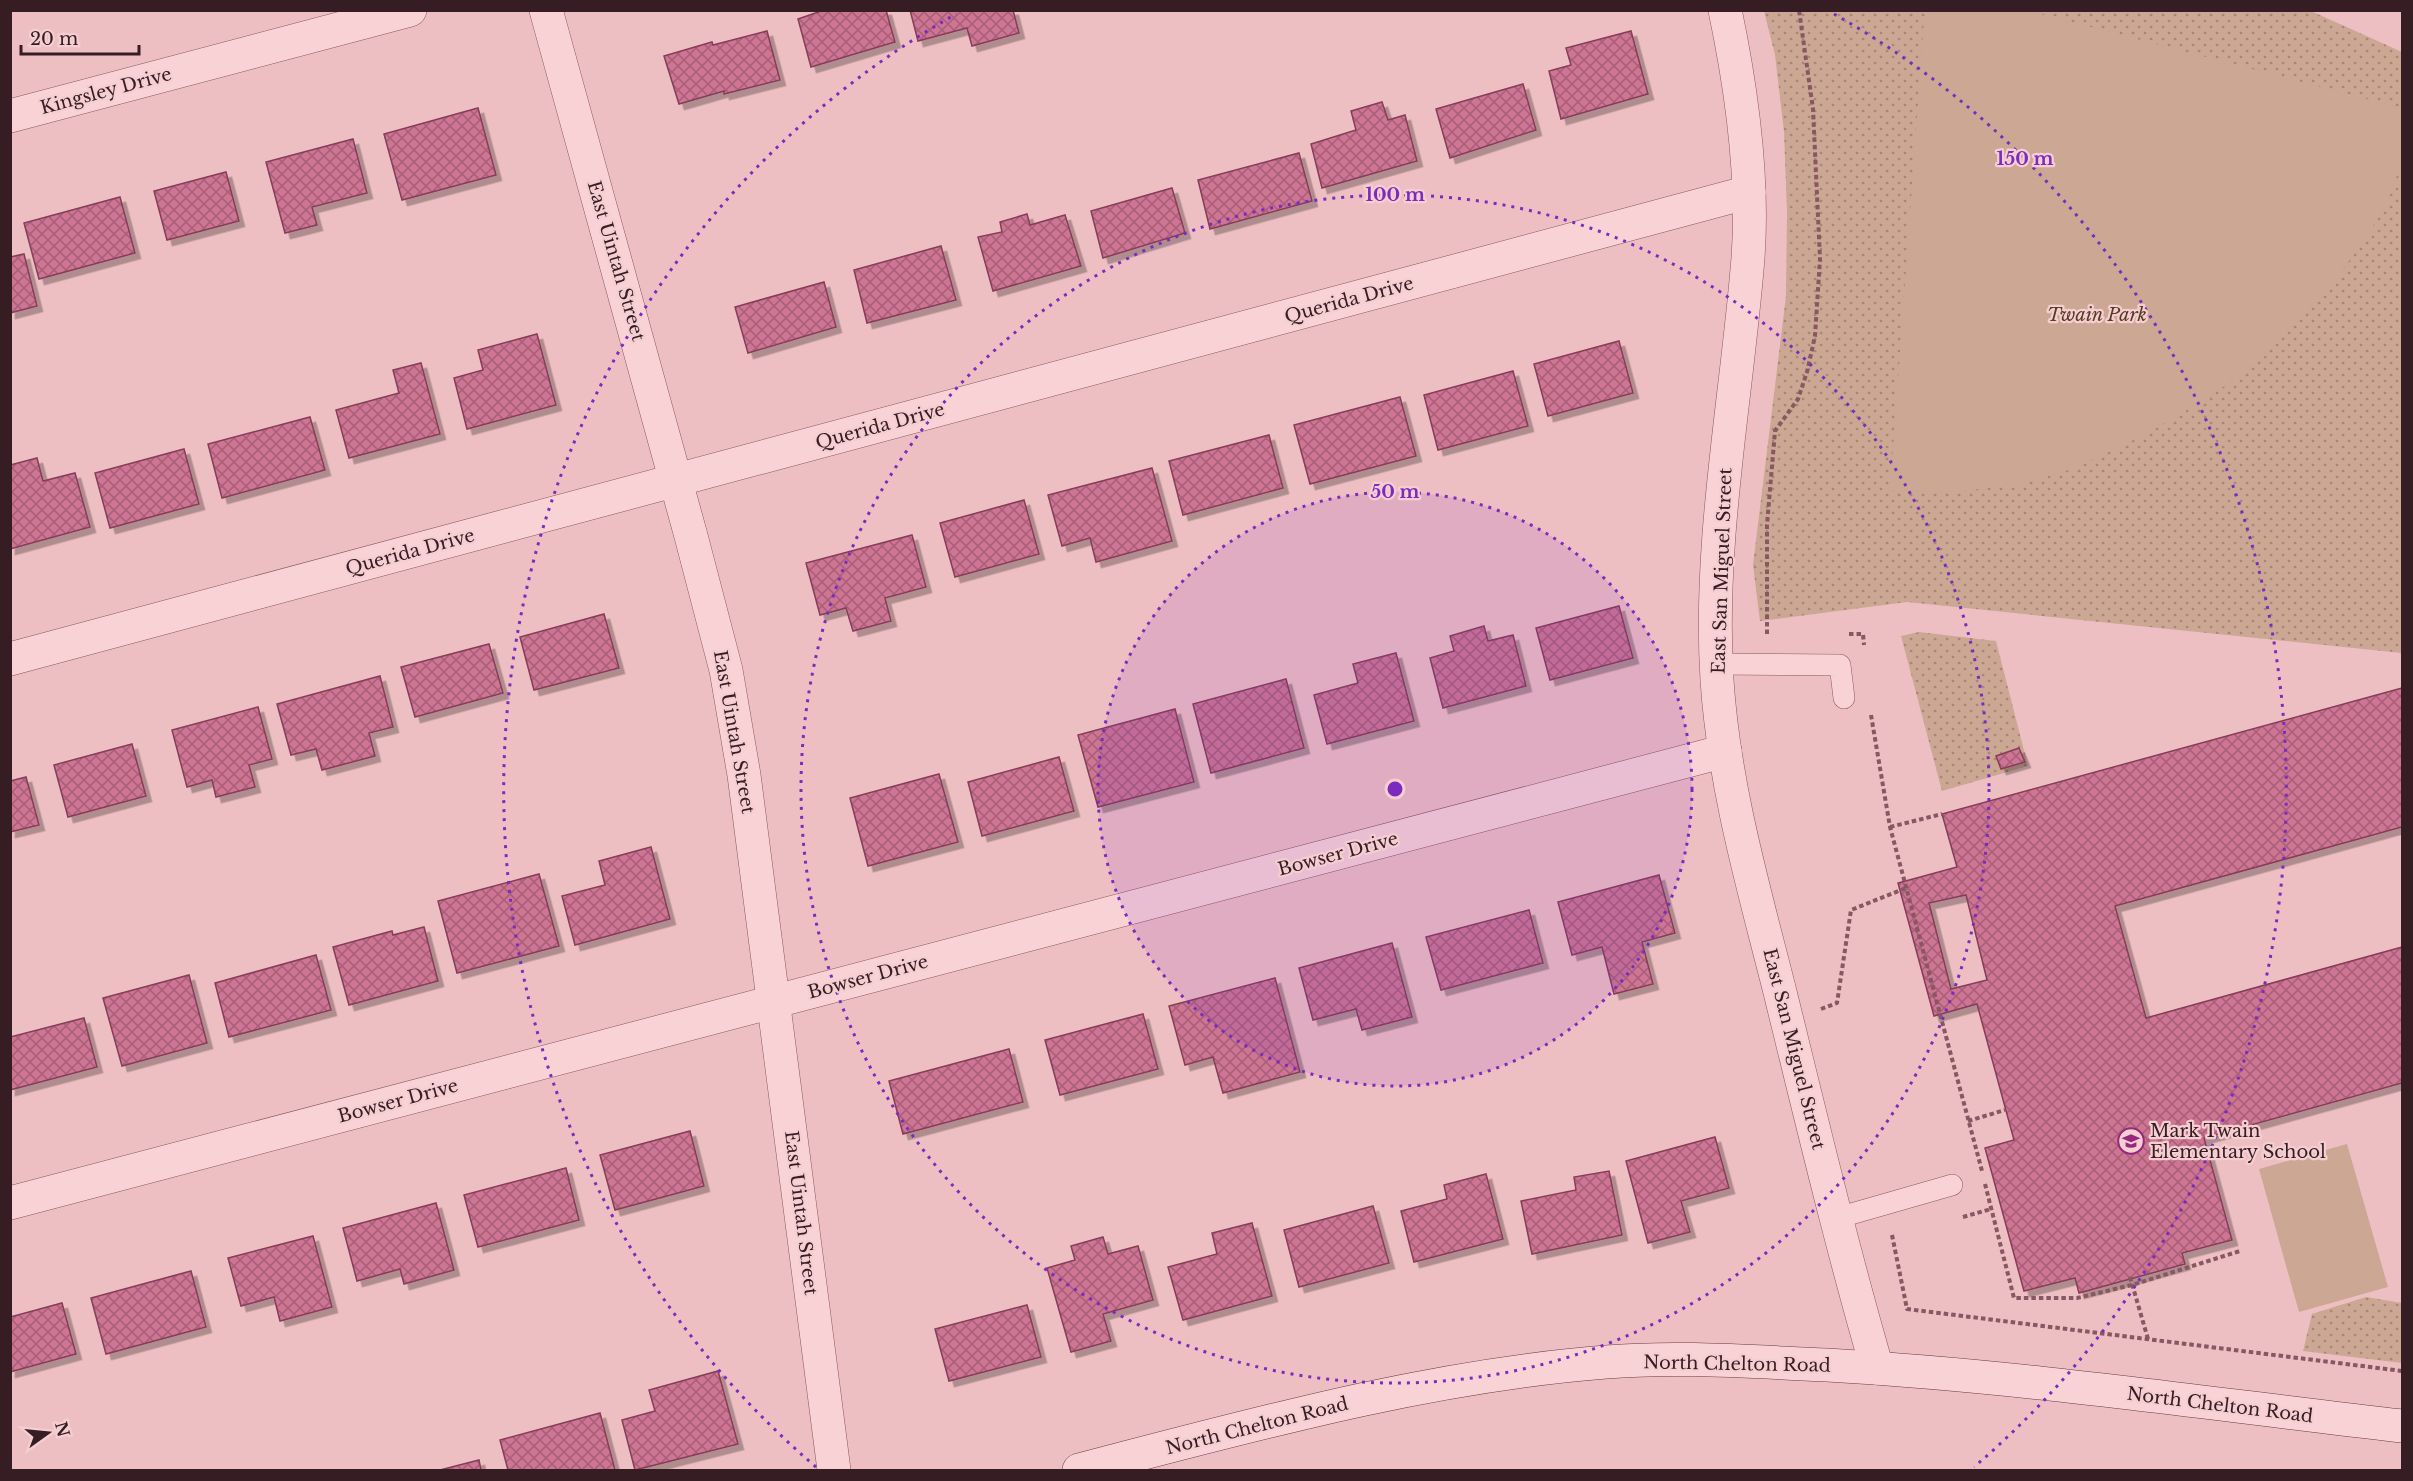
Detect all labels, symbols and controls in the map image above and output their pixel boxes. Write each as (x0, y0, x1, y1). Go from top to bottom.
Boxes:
scale bar (21, 18, 140, 56)
text: 20 m (30, 28, 78, 50)
street label: Kingsley Drive (38, 63, 174, 119)
text: 150 m (1997, 148, 2054, 170)
street label: East Uintah Street (583, 178, 649, 344)
text: 100 m (1365, 184, 1425, 206)
street label: Querida Drive (1282, 272, 1416, 328)
park label: Twain Park (2047, 304, 2147, 326)
street label: Querida Drive (813, 398, 947, 454)
street label: East San Miguel Street (1707, 467, 1737, 675)
text: 50 m (1371, 481, 1420, 503)
street label: Querida Drive (343, 524, 477, 580)
street label: East Uintah Street (709, 649, 759, 816)
centre of rings (1385, 779, 1405, 799)
street label: Bowser Drive (1275, 827, 1401, 881)
street label: East San Miguel Street (1758, 946, 1830, 1152)
street label: Bowser Drive (805, 950, 931, 1004)
street label: Bowser Drive (335, 1074, 461, 1128)
place label: Mark Twain Elementary School (2150, 1120, 2326, 1163)
school or university icon: Mark Twain Elementary School (2116, 1126, 2146, 1156)
street label: East Uintah Street (780, 1130, 822, 1297)
street label: North Chelton Road (1643, 1351, 1831, 1377)
street label: North Chelton Road (2126, 1383, 2314, 1427)
street label: North Chelton Road (1163, 1393, 1351, 1459)
north arrow (18, 1403, 78, 1463)
text: N (51, 1419, 74, 1439)

